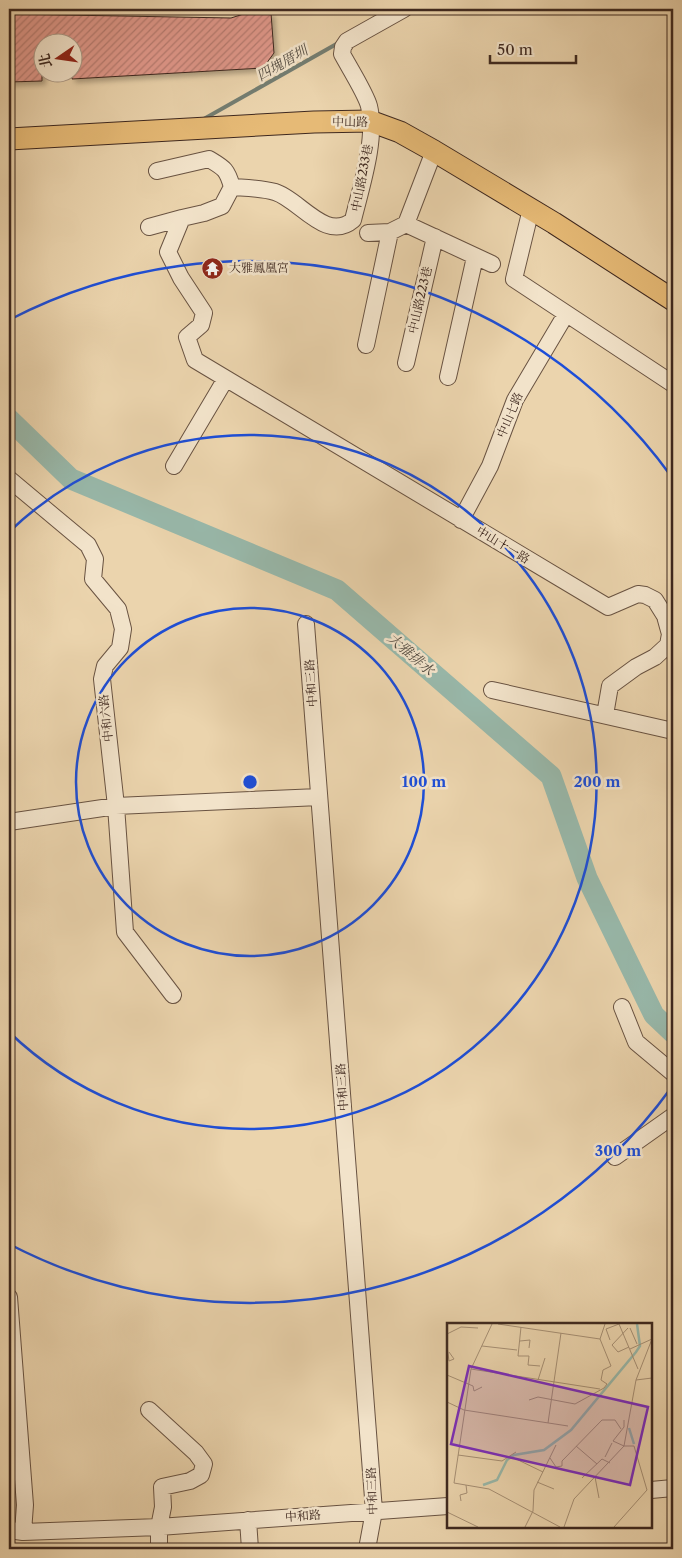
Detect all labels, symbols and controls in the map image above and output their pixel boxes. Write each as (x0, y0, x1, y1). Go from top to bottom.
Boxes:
north arrow (32, 32, 82, 82)
scale bar (490, 32, 576, 64)
water label: 四塊厝圳 (253, 40, 312, 85)
text: 50 m (497, 40, 533, 59)
text: 北 (35, 52, 56, 70)
street label: 中山路 (332, 114, 368, 129)
street label: 中山路233巷 (348, 143, 375, 213)
temple icon: 大雅鳳凰宮 (201, 256, 225, 280)
place label: 大雅鳳凰宮 (229, 260, 289, 275)
street label: 中山路223巷 (405, 265, 435, 335)
street label: 中山七路 (493, 390, 526, 440)
street label: 中山十一路 (474, 523, 533, 566)
water label: 大雅排水 (384, 629, 440, 680)
street label: 中和三路 (301, 659, 320, 708)
street label: 中和六路 (96, 693, 115, 743)
text: 100 m (402, 772, 446, 791)
text: 200 m (574, 772, 620, 791)
centre of rings (241, 773, 259, 791)
street label: 中和三路 (332, 1063, 351, 1112)
text: 300 m (595, 1141, 641, 1160)
inset map (447, 1323, 652, 1528)
street label: 中和三路 (363, 1467, 380, 1515)
street label: 中和路 (284, 1507, 321, 1524)

